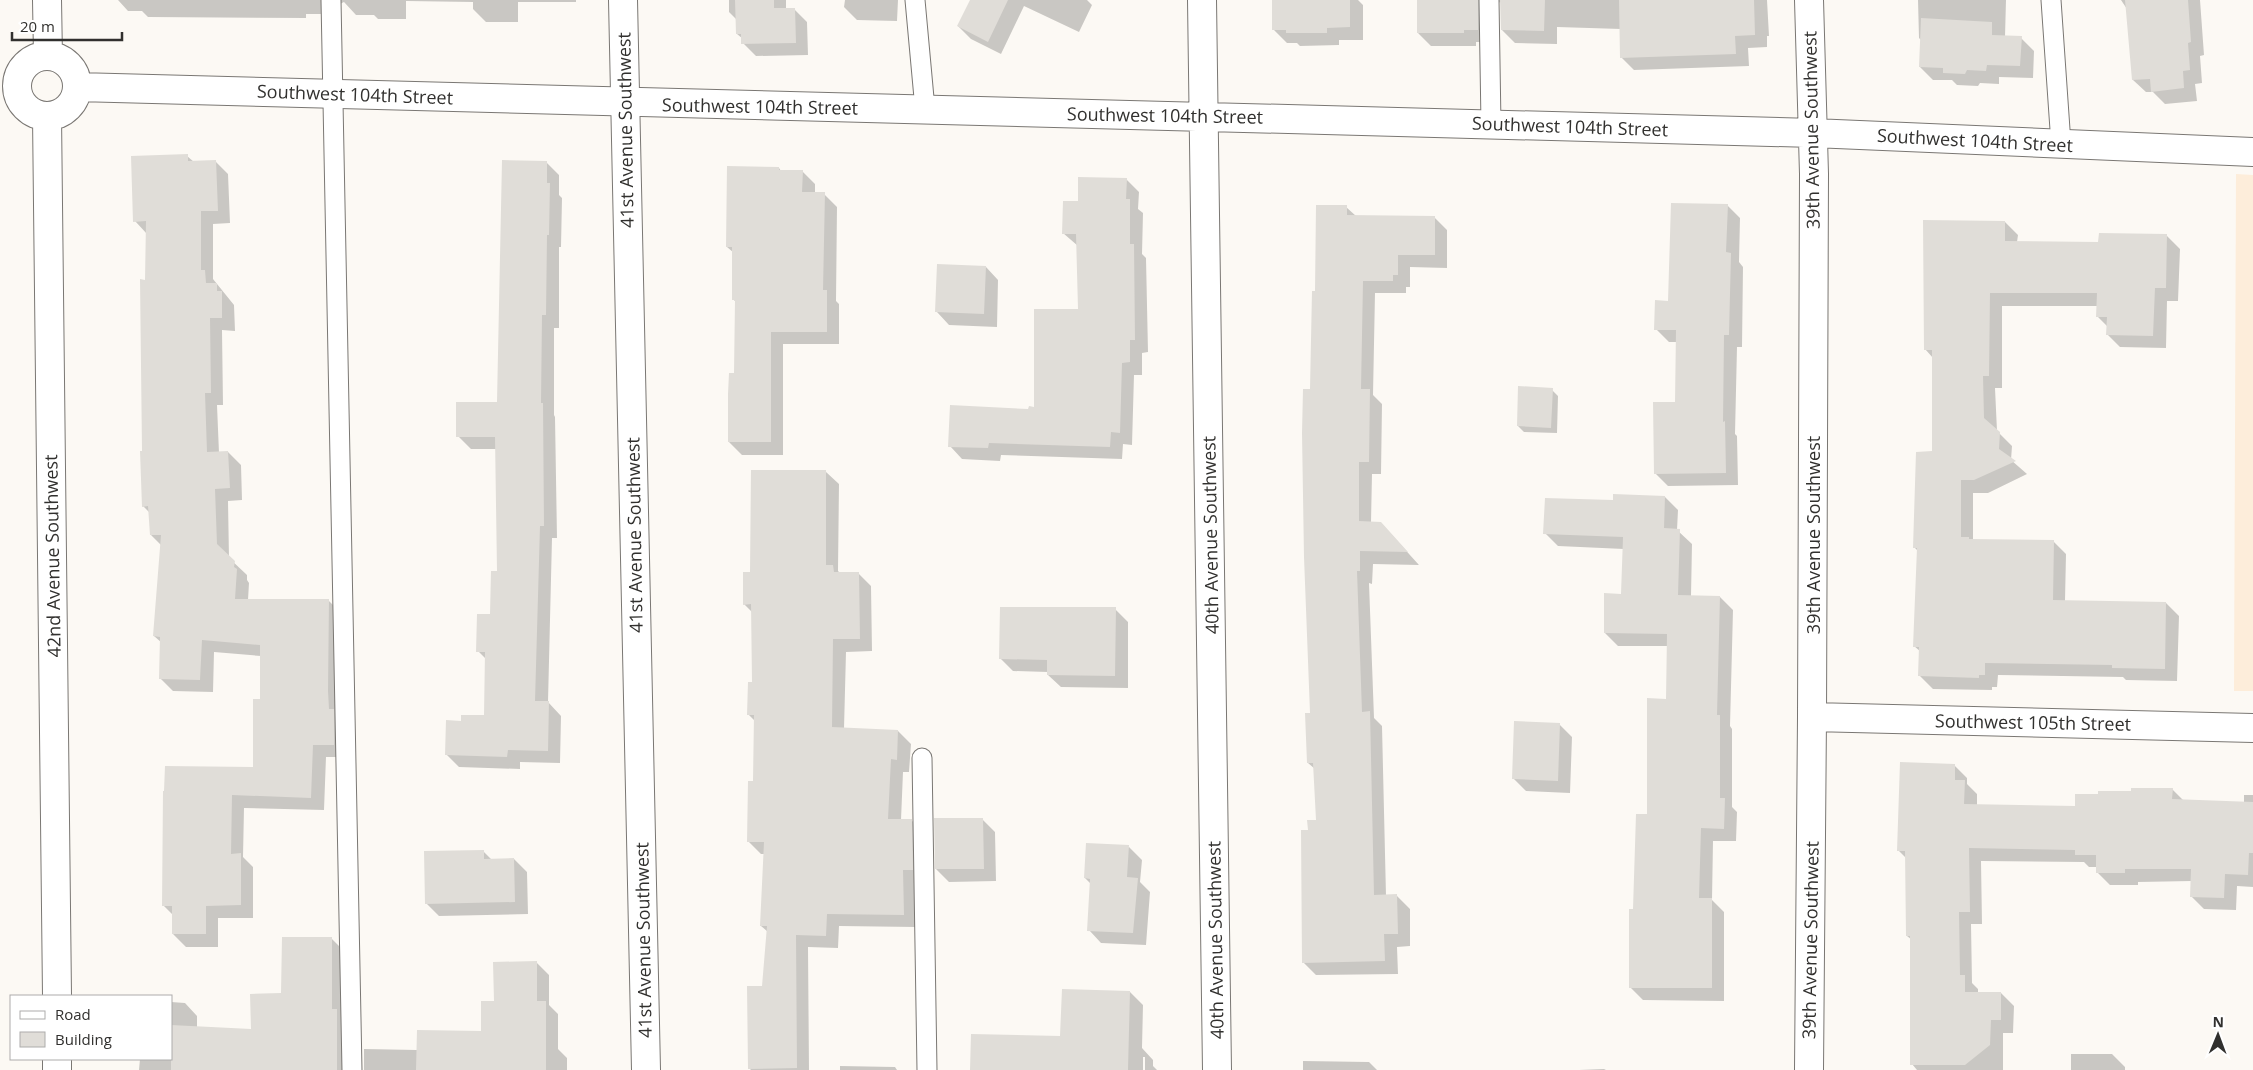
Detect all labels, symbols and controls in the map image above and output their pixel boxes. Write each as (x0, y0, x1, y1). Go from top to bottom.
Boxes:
scale bar (12, 10, 122, 42)
text: 20 m (20, 16, 55, 36)
street label: 39th Avenue Southwest (1797, 31, 1825, 229)
street label: 41st Avenue Southwest (611, 32, 639, 228)
street label: Southwest 104th Street (257, 79, 453, 109)
street label: Southwest 104th Street (662, 92, 858, 120)
street label: Southwest 104th Street (1067, 101, 1263, 129)
street label: Southwest 104th Street (1472, 111, 1668, 141)
street label: Southwest 104th Street (1876, 123, 2074, 157)
street label: 40th Avenue Southwest (1196, 436, 1224, 634)
street label: 39th Avenue Southwest (1801, 436, 1825, 634)
street label: 41st Avenue Southwest (620, 437, 648, 633)
street label: 42nd Avenue Southwest (38, 454, 66, 658)
street label: Southwest 105th Street (1935, 708, 2131, 736)
street label: 40th Avenue Southwest (1201, 841, 1229, 1039)
street label: 39th Avenue Southwest (1796, 841, 1824, 1039)
street label: 41st Avenue Southwest (629, 842, 657, 1038)
legend (10, 995, 172, 1060)
text: Road (55, 1004, 91, 1024)
north arrow (2193, 1010, 2243, 1060)
text: N (2212, 1012, 2224, 1031)
text: Building (55, 1029, 112, 1049)

